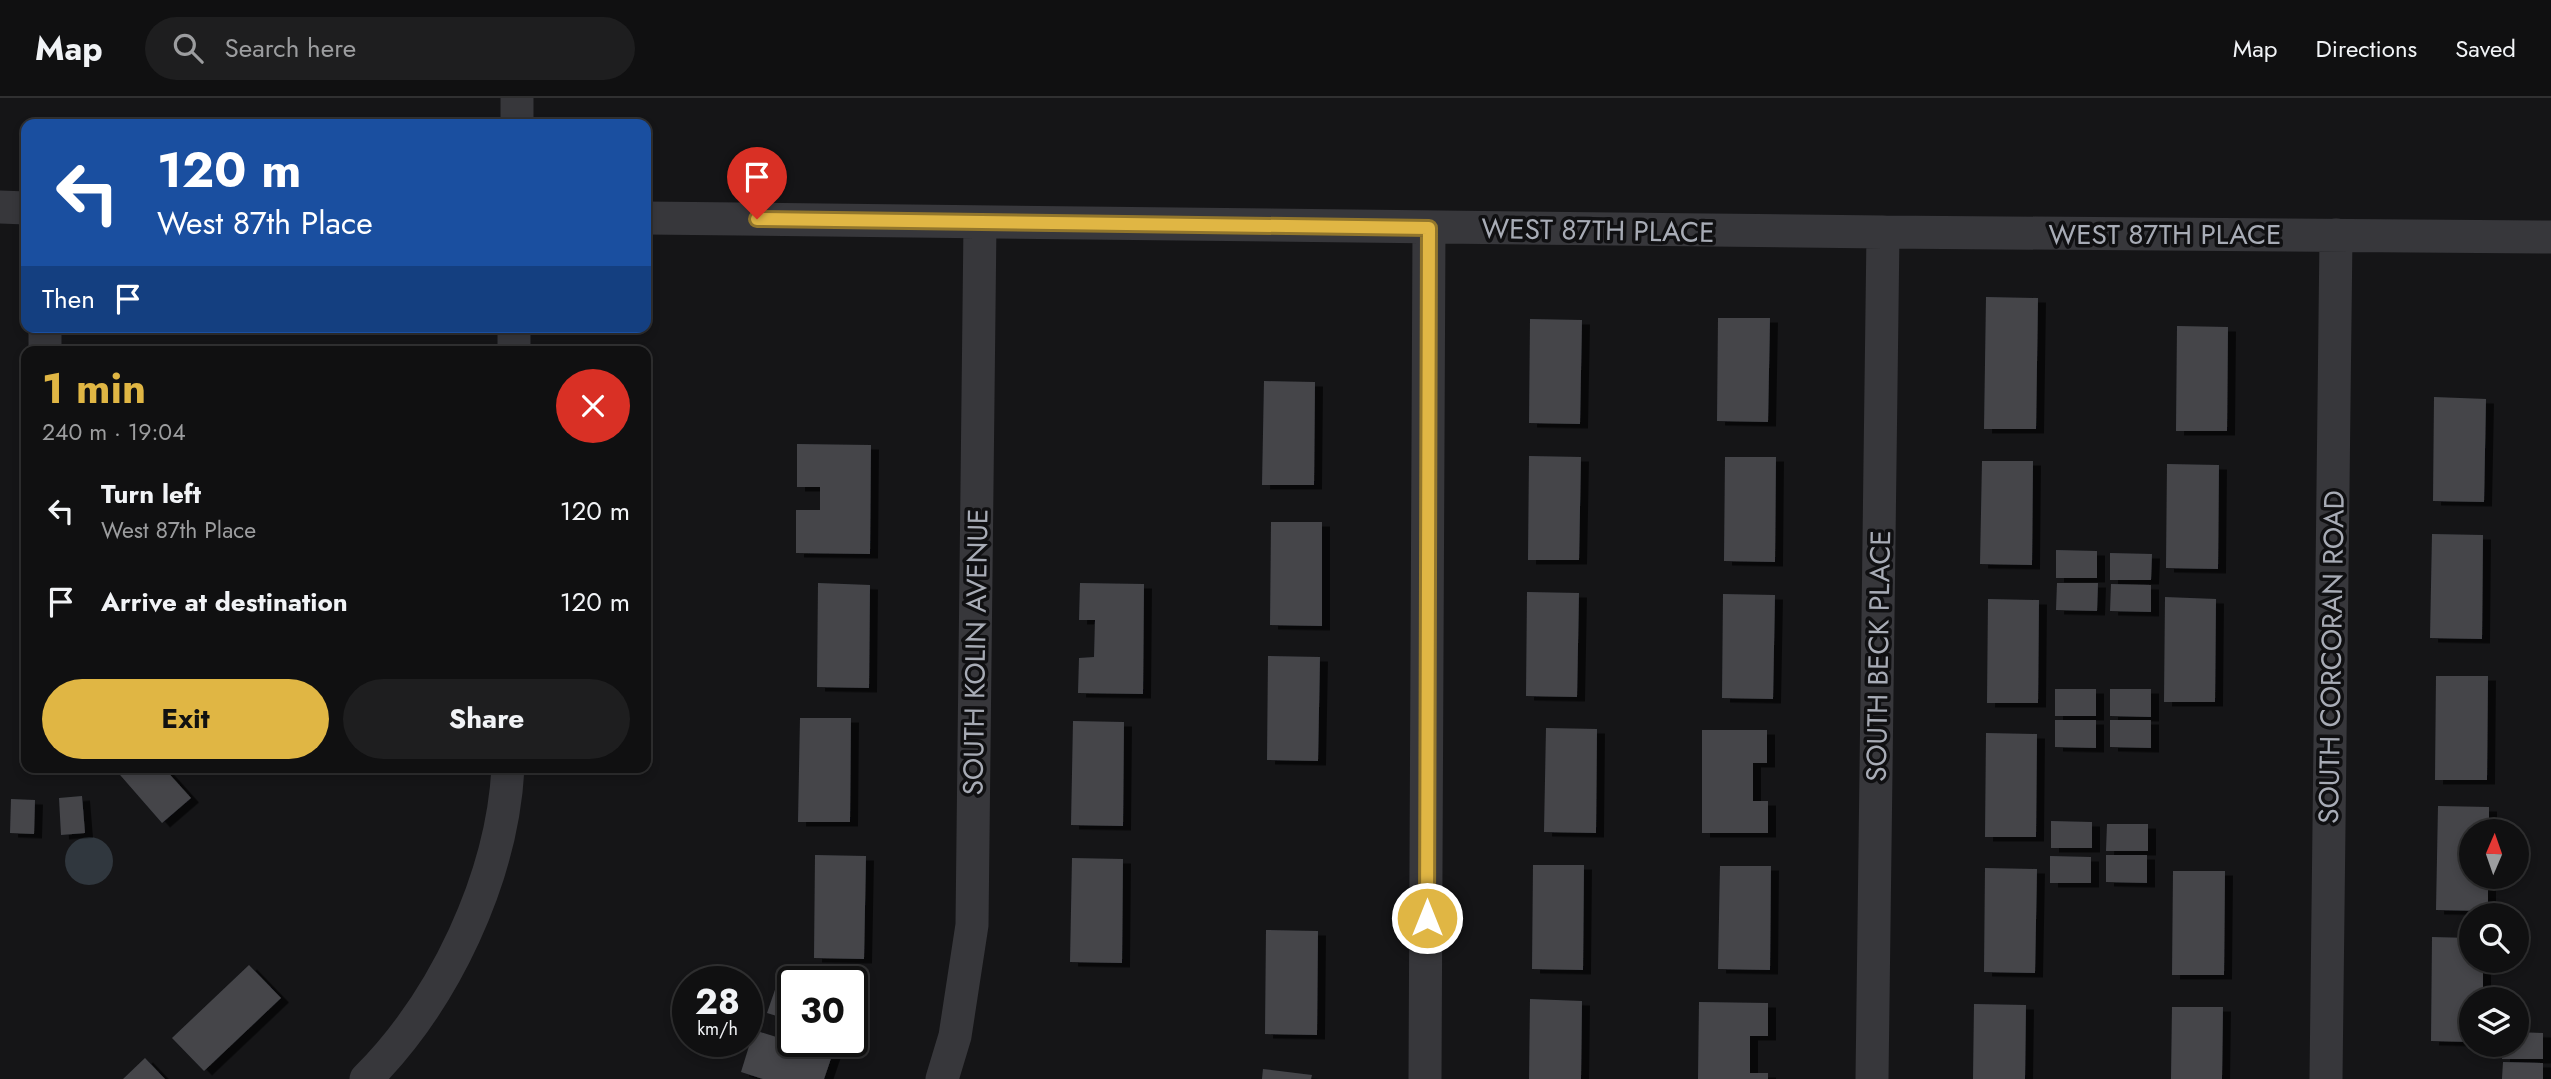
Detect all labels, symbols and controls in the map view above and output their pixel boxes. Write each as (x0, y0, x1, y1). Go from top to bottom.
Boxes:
search box (145, 17, 635, 80)
text: Map (35, 25, 103, 72)
icon: search (169, 29, 207, 67)
text: Search here (225, 29, 356, 67)
text: Map (2233, 31, 2278, 66)
text: Directions (2316, 31, 2417, 66)
text: Saved (2455, 31, 2516, 66)
text: 120 m (157, 135, 301, 205)
icon: left (42, 147, 133, 238)
pin (727, 147, 787, 219)
icon: arrive (738, 158, 776, 196)
text: West 87th Place (157, 200, 373, 246)
street label: WEST 87TH PLACE (1481, 208, 1715, 253)
street label: WEST 87TH PLACE (2048, 214, 2282, 255)
text: Then (42, 280, 95, 318)
icon: arrive (109, 280, 147, 318)
text: 1 min (42, 358, 146, 419)
button: close (556, 369, 630, 443)
text: 240 m · 19:04 (42, 415, 186, 449)
text: Turn left (101, 475, 201, 513)
street label: SOUTH CORCORAN ROAD (2308, 490, 2355, 824)
icon: left (42, 492, 80, 530)
text: 120 m (560, 492, 630, 530)
street label: SOUTH KOLIN AVENUE (953, 508, 998, 796)
text: West 87th Place (101, 513, 256, 547)
street label: SOUTH BECK PLACE (1856, 530, 1901, 782)
icon: arrive (42, 583, 80, 621)
text: Arrive at destination (101, 583, 348, 621)
text: 120 m (560, 583, 630, 621)
button: Exit (42, 679, 329, 759)
button: Share (343, 679, 630, 759)
north arrow (2459, 819, 2529, 889)
map controls (2459, 819, 2529, 1057)
position arrow (1390, 881, 1464, 955)
button: search (2459, 903, 2529, 973)
speed limit sign: 30 (777, 966, 868, 1057)
text: 28 (695, 977, 740, 1027)
button: layers (2459, 987, 2529, 1057)
text: km/h (697, 1016, 738, 1042)

